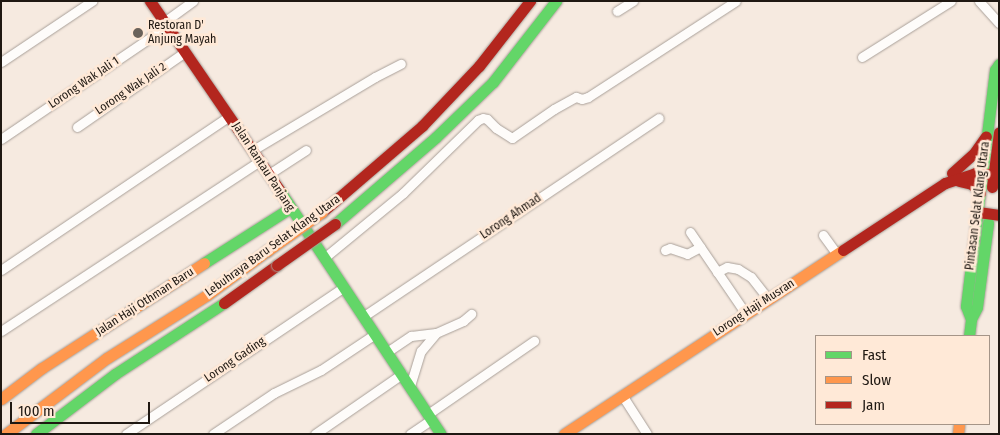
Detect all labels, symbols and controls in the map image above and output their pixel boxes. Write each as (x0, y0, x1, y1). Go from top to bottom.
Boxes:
place label: Restoran D' Anjung Mayah (148, 19, 216, 47)
marker: Restoran D' Anjung Mayah (132, 27, 144, 39)
street label: Lorong Wak Jali 1 (46, 54, 122, 112)
street label: Lorong Wak Jali 2 (93, 60, 169, 118)
street label: Jalan Rantau Panjang (229, 120, 297, 214)
street label: Pintasan Selat Klang Utara (963, 141, 993, 271)
street label: Lorong Ahmad (478, 191, 544, 243)
street label: Lebuhraya Baru Selat Klang Utara (203, 192, 343, 300)
street label: Jalan Haji Othman Baru (93, 265, 197, 339)
street label: Lorong Haji Musran (711, 276, 797, 340)
street label: Lorong Gading (202, 334, 268, 386)
legend (815, 335, 990, 425)
text: Fast (862, 346, 886, 364)
text: Slow (862, 371, 891, 389)
scale bar (12, 392, 152, 424)
text: Jam (862, 396, 885, 414)
text: 100 m (18, 402, 55, 420)

